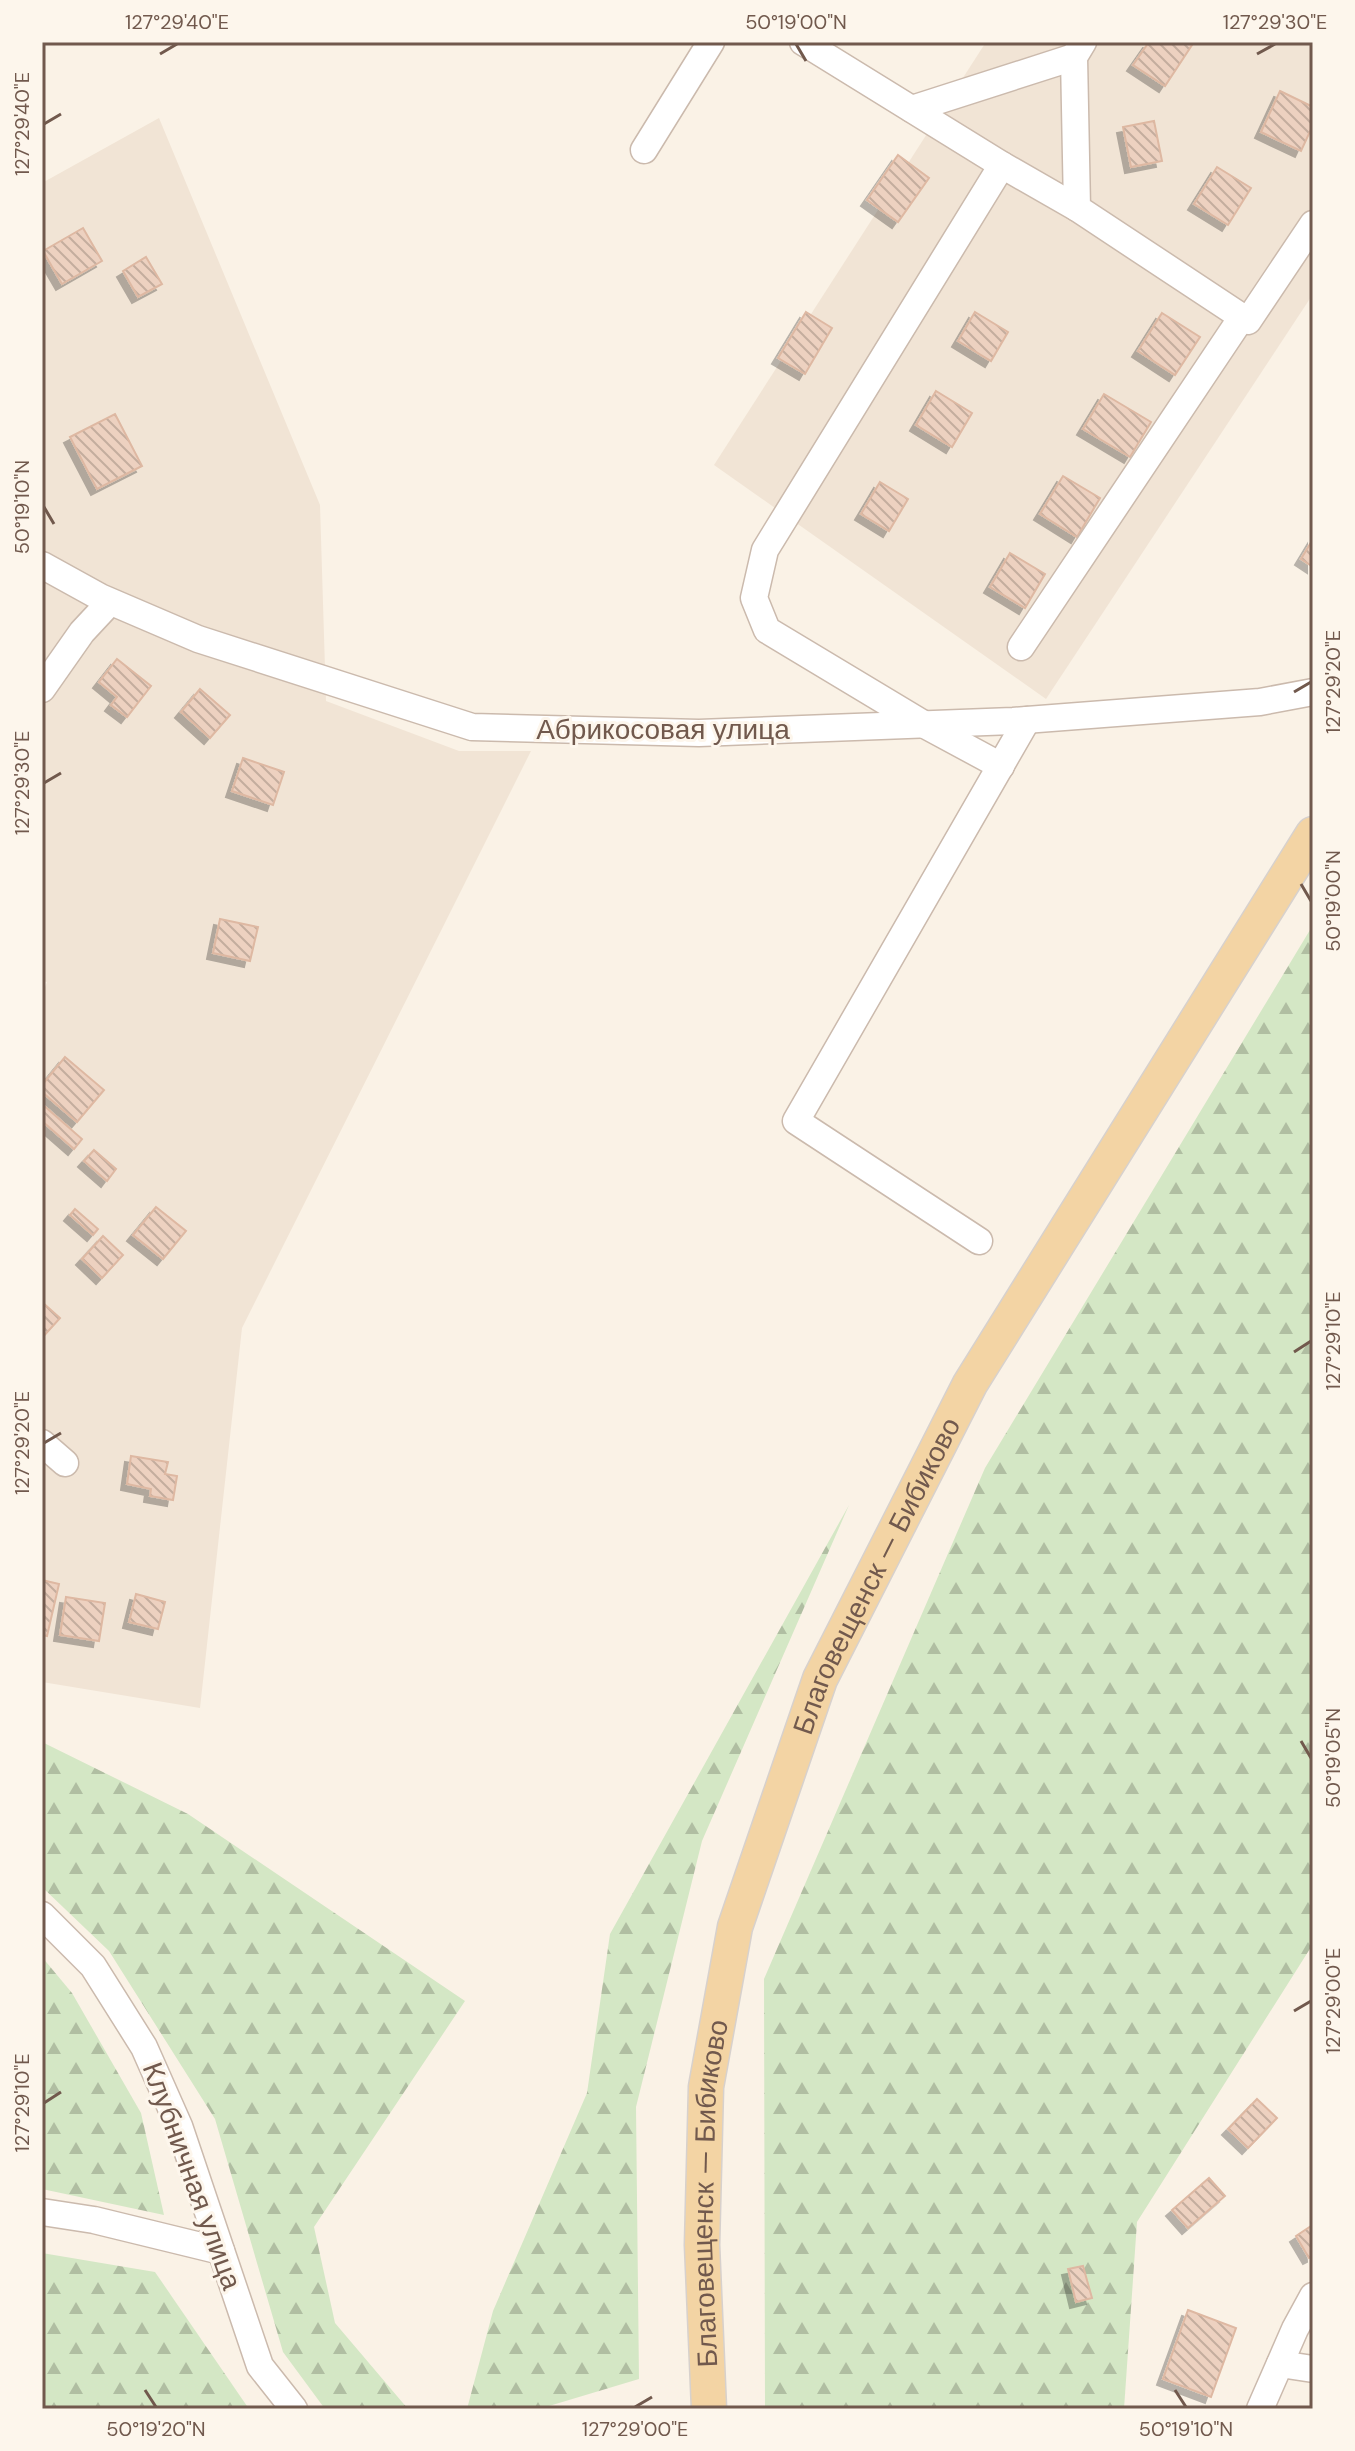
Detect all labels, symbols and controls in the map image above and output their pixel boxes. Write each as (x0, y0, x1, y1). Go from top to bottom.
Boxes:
text: 127°29'40"E (125, 9, 229, 35)
text: 50°19'00"N (745, 9, 847, 35)
text: 127°29'30"E (1223, 9, 1327, 35)
text: 127°29'40"E (9, 72, 35, 176)
text: 50°19'10"N (9, 460, 35, 554)
text: 127°29'20"E (1320, 630, 1346, 734)
street label: Абрикосовая улица (536, 711, 790, 748)
text: 127°29'30"E (9, 731, 35, 835)
text: 50°19'00"N (1320, 850, 1346, 952)
text: 127°29'10"E (1320, 1291, 1346, 1391)
text: 127°29'20"E (9, 1391, 35, 1495)
street label: Благовещенск — Бибиково (784, 1411, 969, 1739)
text: 50°19'05"N (1320, 1708, 1346, 1808)
text: 127°29'00"E (1320, 1948, 1346, 2054)
street label: Благовещенск — Бибиково (683, 2017, 736, 2368)
text: 127°29'10"E (9, 2053, 35, 2153)
street label: Клубничная улица (134, 2057, 250, 2295)
text: 50°19'20"N (106, 2416, 206, 2442)
text: 127°29'00"E (582, 2416, 688, 2442)
text: 50°19'10"N (1139, 2416, 1233, 2442)

